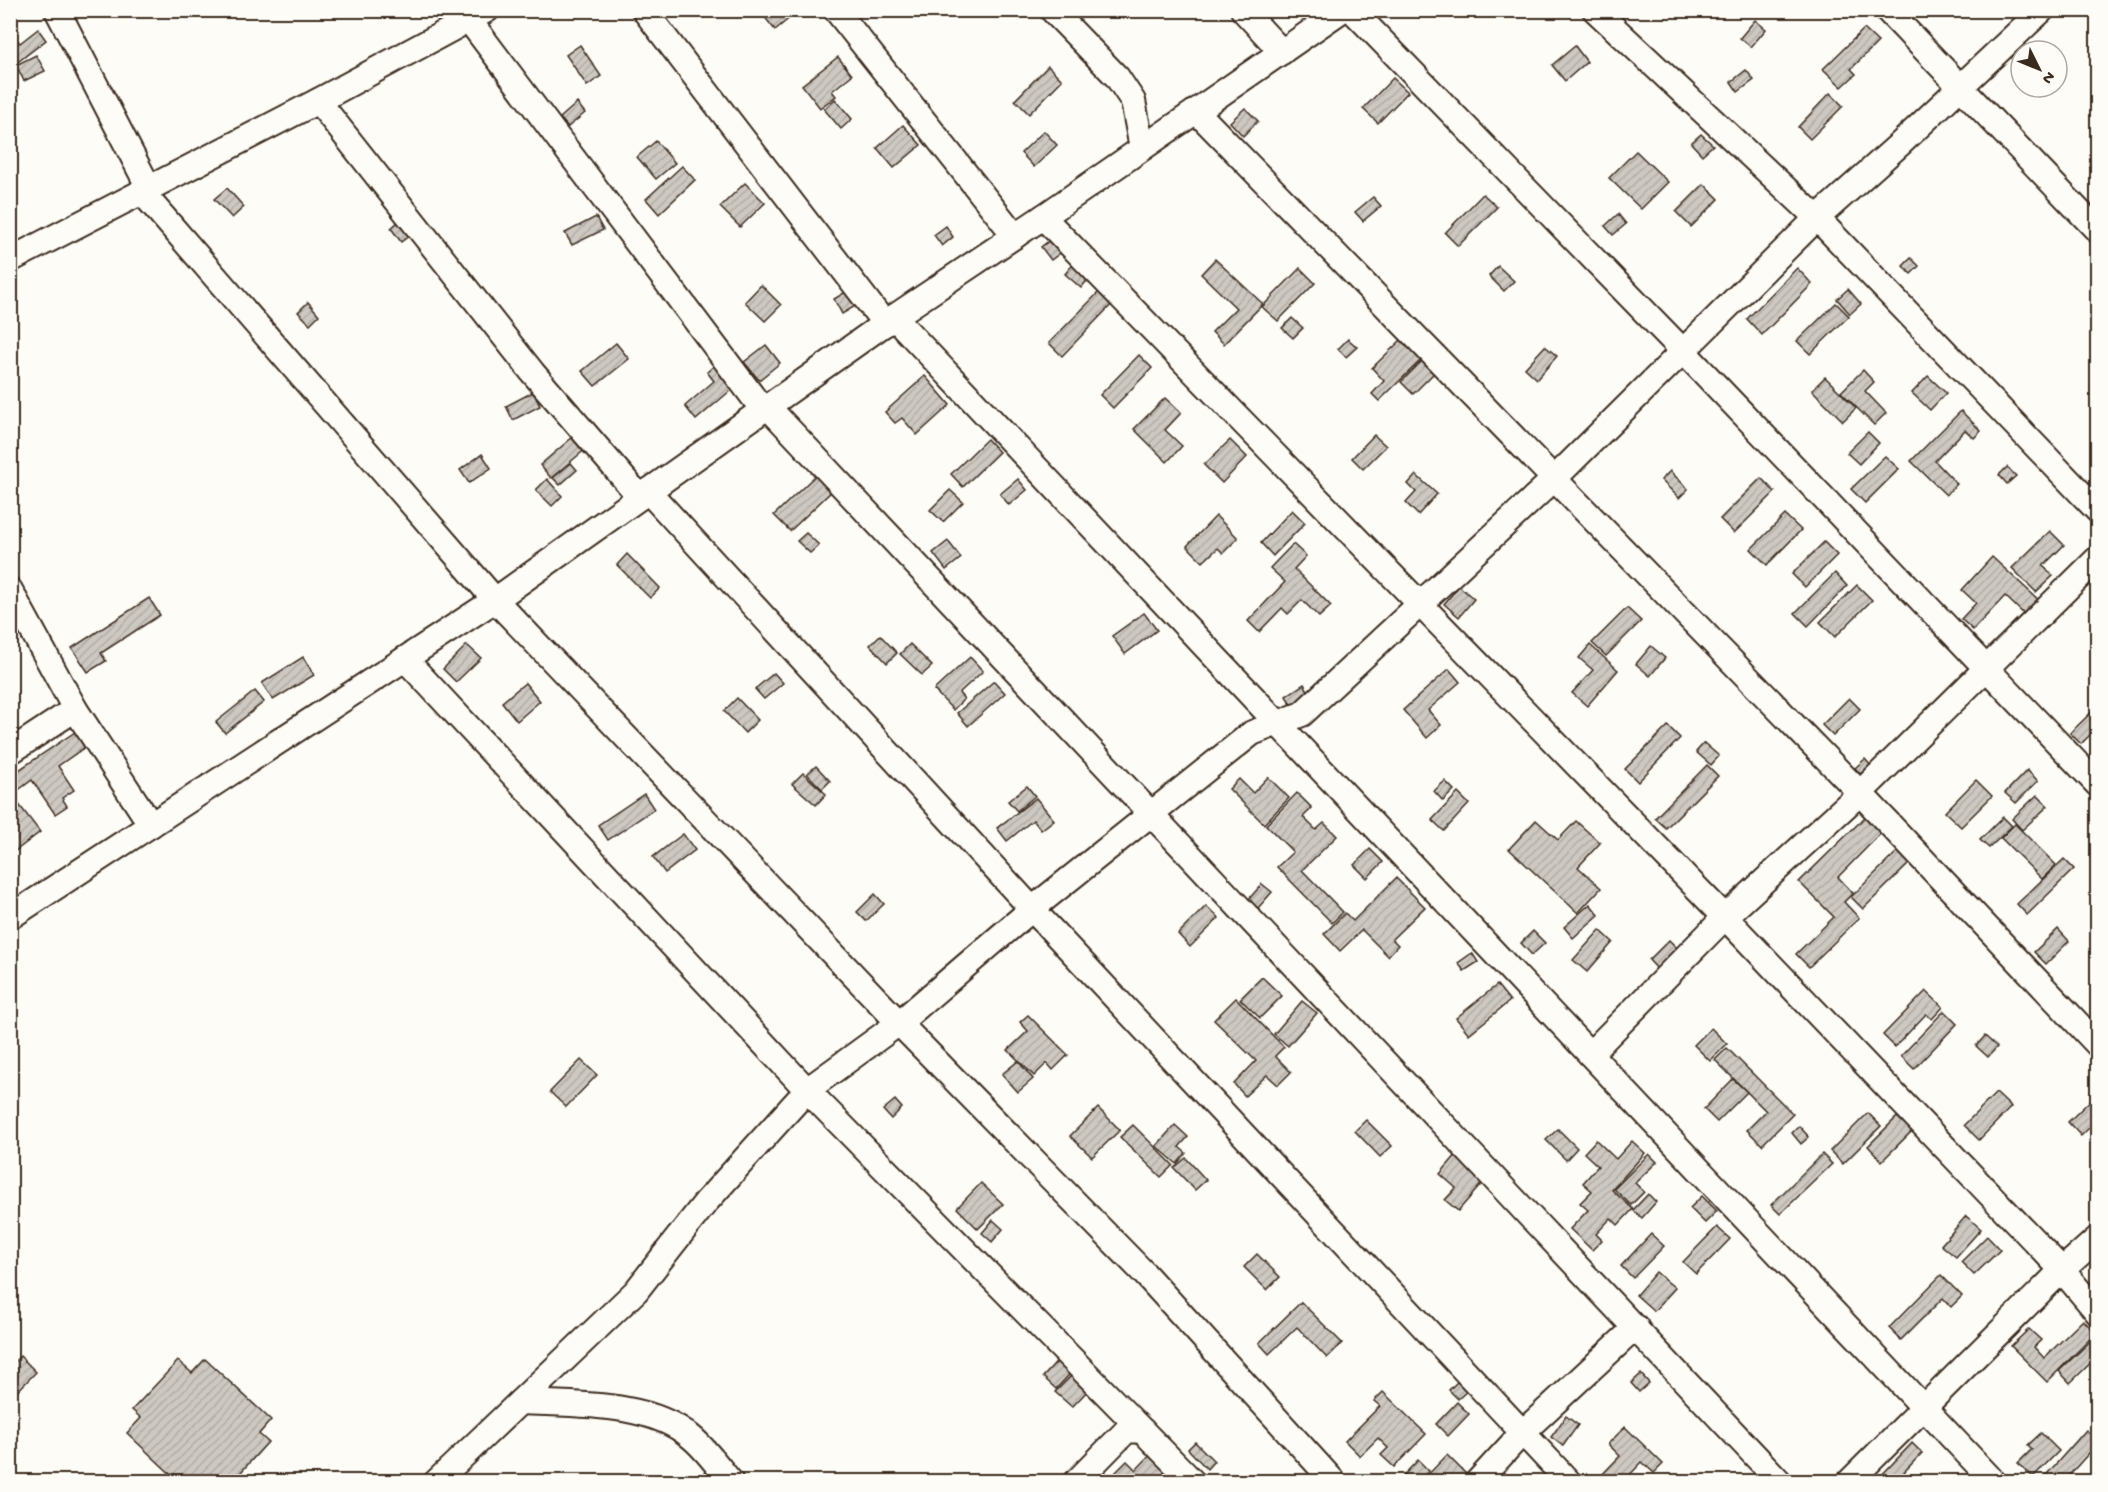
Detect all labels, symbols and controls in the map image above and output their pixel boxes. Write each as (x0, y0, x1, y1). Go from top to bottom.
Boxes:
north arrow (2009, 39, 2069, 99)
text: N (2037, 67, 2058, 88)

